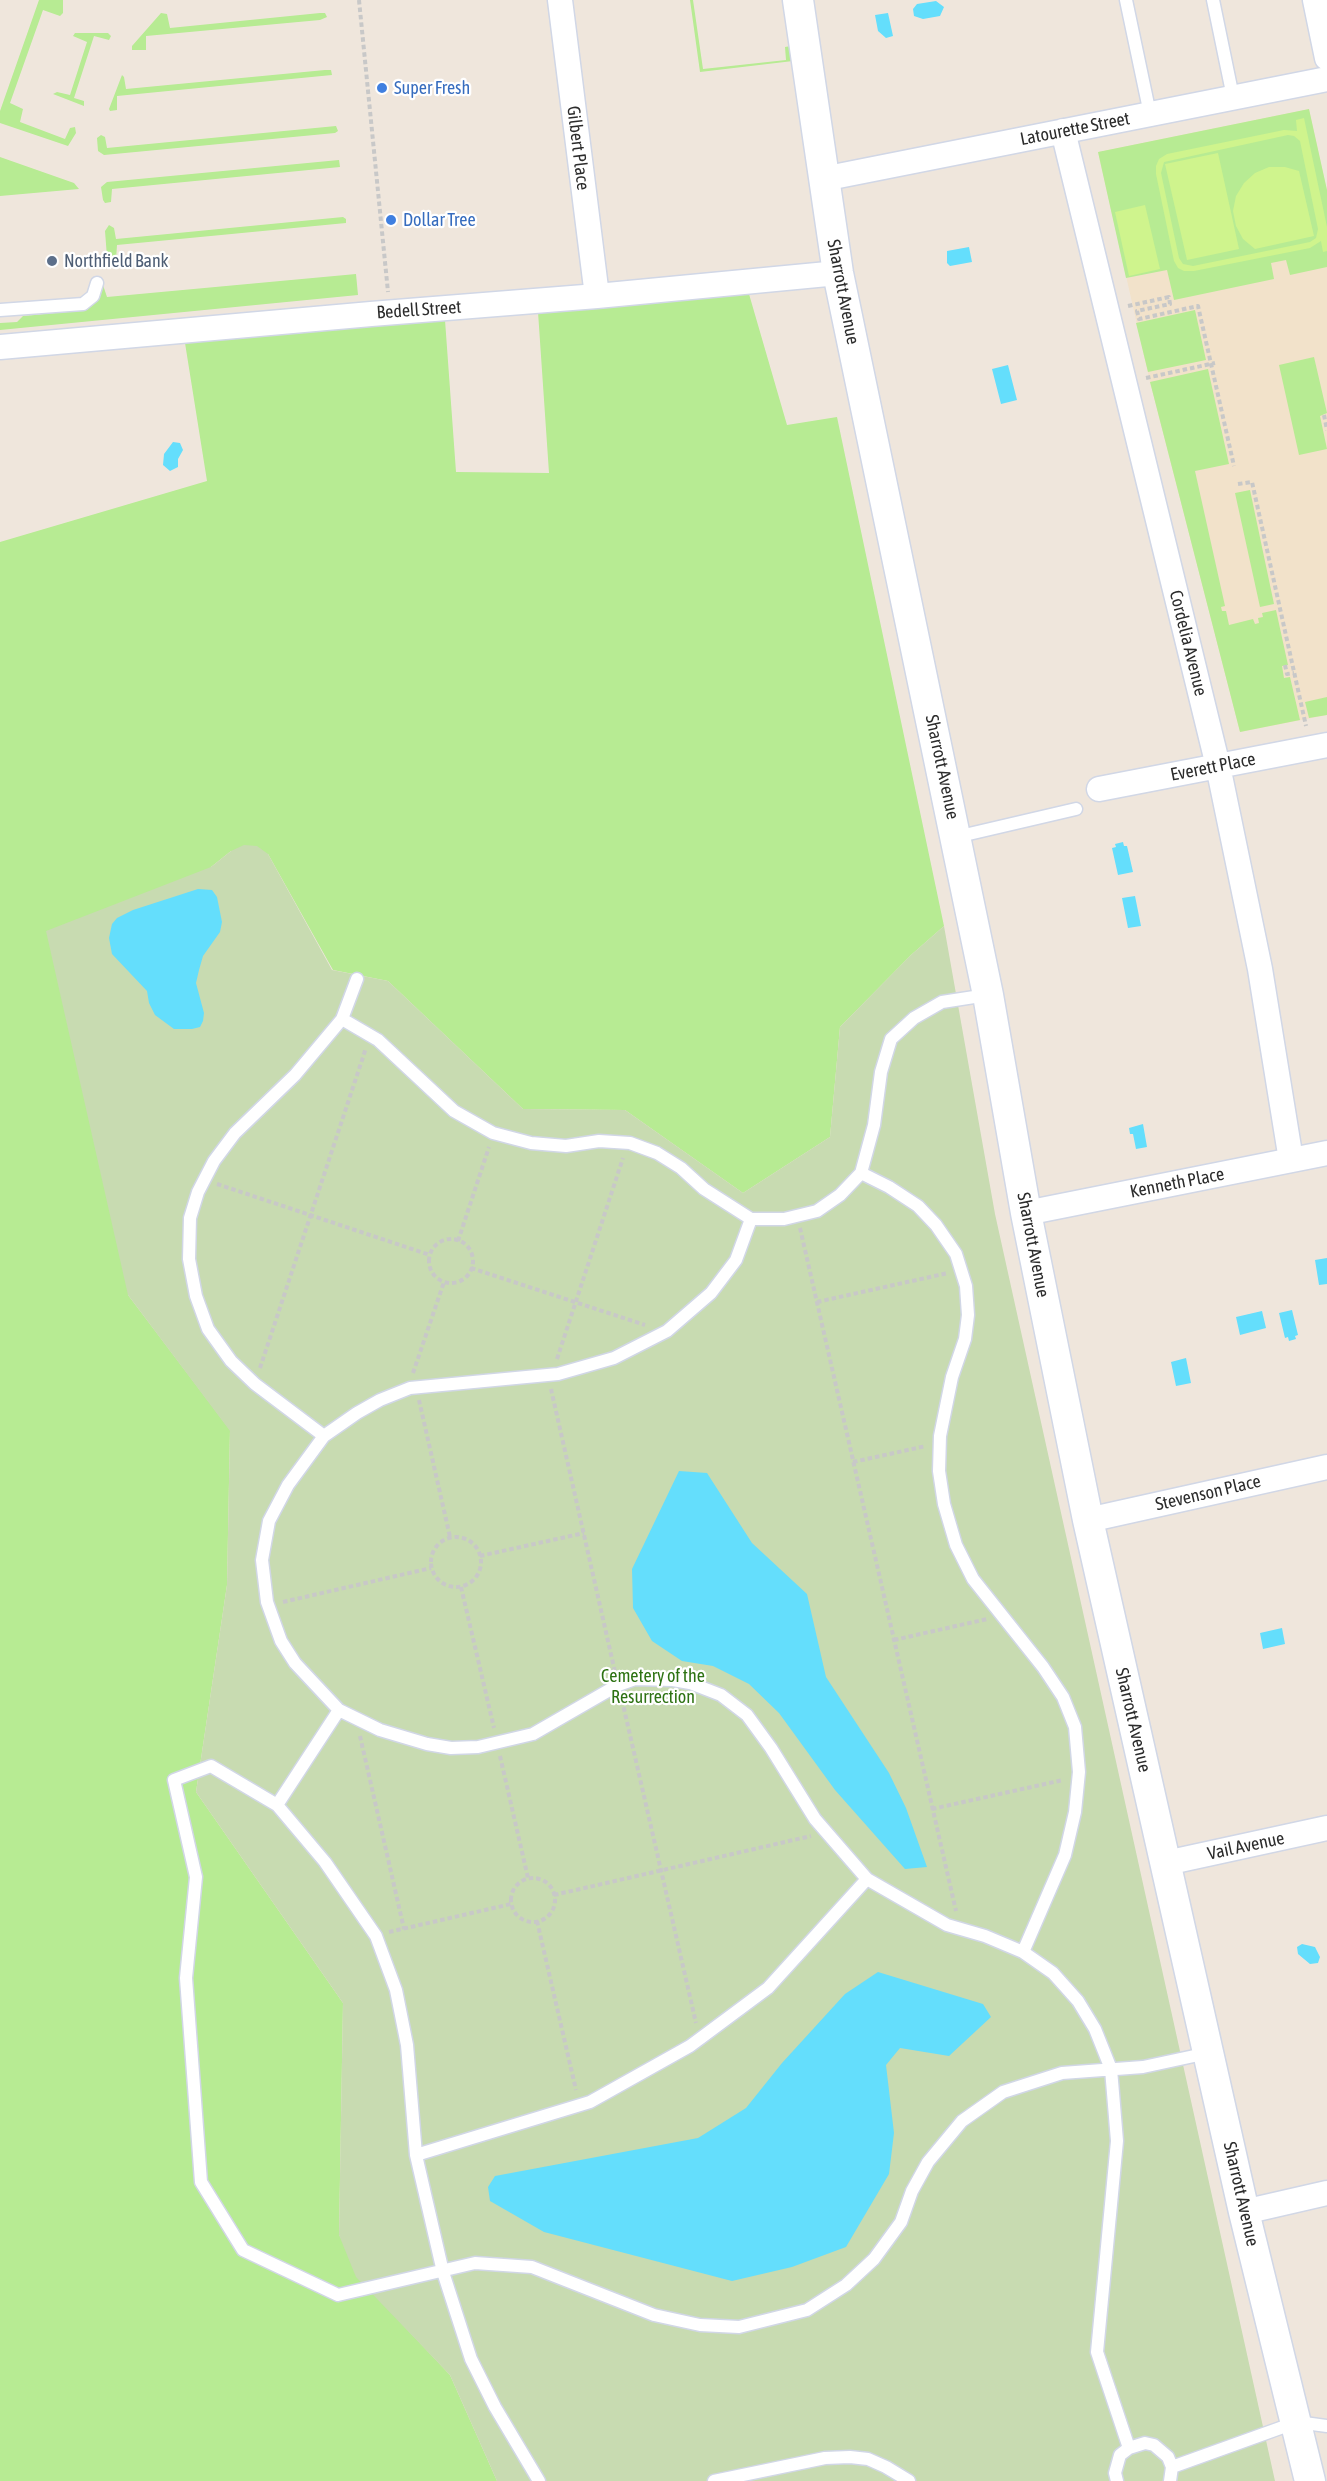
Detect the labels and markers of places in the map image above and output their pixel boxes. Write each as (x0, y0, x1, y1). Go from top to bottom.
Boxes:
place label: Super Fresh (394, 77, 470, 99)
marker: Super Fresh (375, 81, 389, 95)
place label: Dollar Tree (403, 209, 476, 231)
marker: Dollar Tree (384, 213, 398, 227)
place label: Northfield Bank (64, 250, 169, 272)
marker: Northfield Bank (45, 254, 59, 268)

